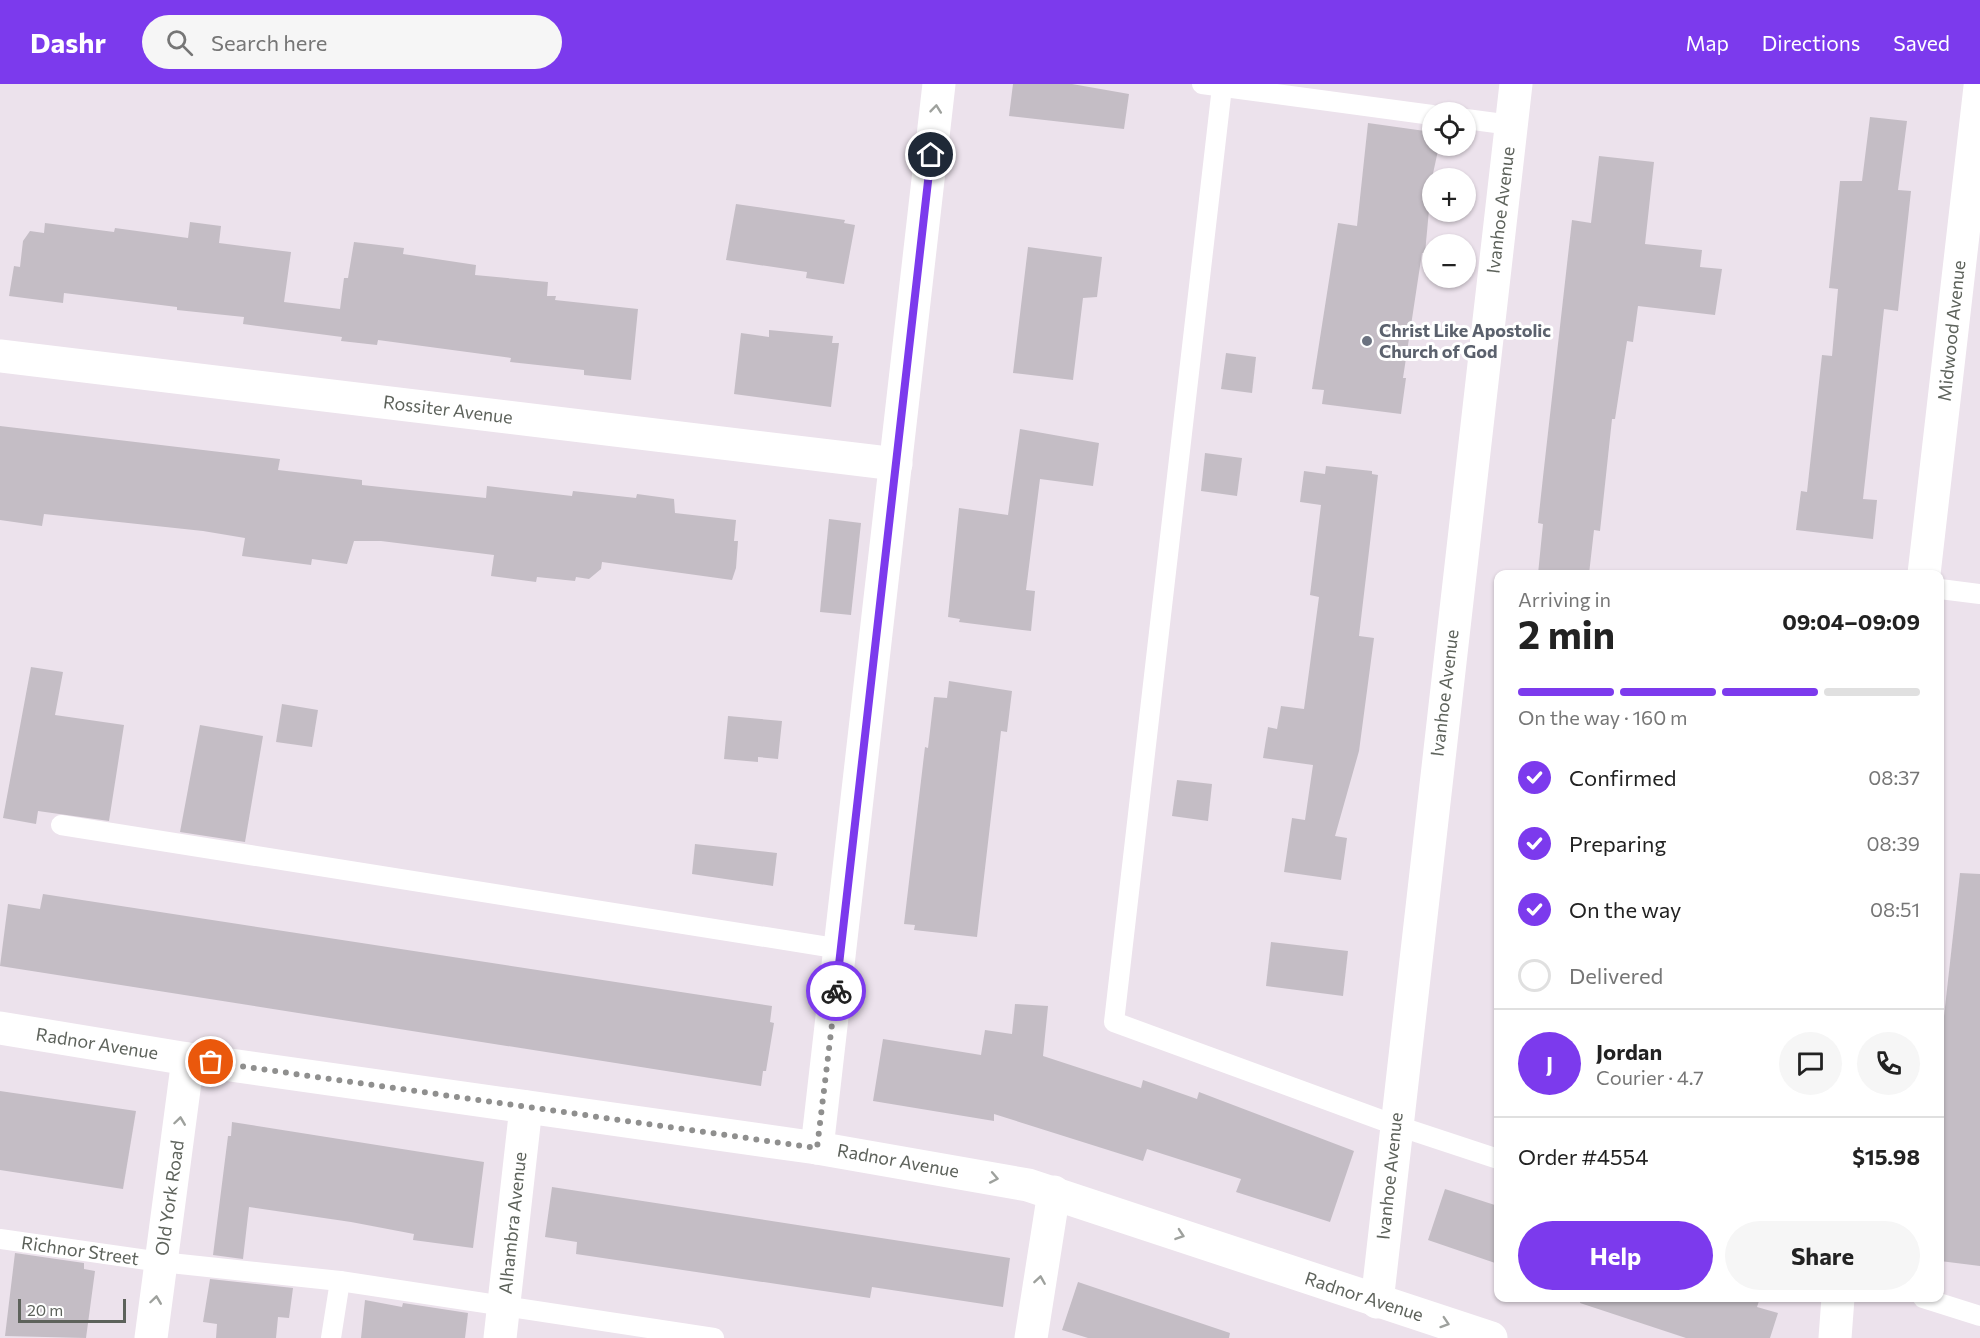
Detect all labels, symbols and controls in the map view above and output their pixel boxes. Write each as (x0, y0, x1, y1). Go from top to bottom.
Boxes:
search box (142, 15, 562, 69)
text: Dashr (30, 25, 106, 59)
icon: search (163, 26, 196, 59)
text: Search here (211, 29, 327, 56)
text: Map (1686, 30, 1729, 55)
text: Directions (1762, 30, 1860, 55)
text: Saved (1893, 30, 1950, 55)
map controls (1422, 102, 1476, 288)
button: locate (1422, 102, 1476, 156)
one-way arrow (929, 104, 942, 114)
pin (905, 129, 956, 180)
icon: home (914, 138, 947, 171)
street label: Ivanhoe Avenue (1481, 145, 1519, 275)
button: + (1422, 168, 1476, 222)
button: − (1422, 234, 1476, 288)
street label: Midwood Avenue (1933, 259, 1969, 403)
place label: Christ Like Apostolic Church of God (1379, 319, 1551, 362)
marker: Christ Like Apostolic Church of God (1360, 334, 1374, 348)
street label: Rossiter Avenue (382, 390, 514, 428)
text: Arriving in (1518, 587, 1611, 611)
text: 09:04–09:09 (1782, 608, 1920, 635)
text: 2 min (1518, 609, 1615, 657)
street label: Ivanhoe Avenue (1425, 628, 1463, 758)
text: On the way · 160 m (1518, 705, 1687, 729)
icon: check (1518, 761, 1551, 794)
text: Confirmed (1569, 764, 1676, 791)
text: 08:37 (1868, 765, 1920, 789)
icon: check (1518, 827, 1551, 860)
text: Preparing (1569, 830, 1666, 857)
text: 08:39 (1867, 831, 1920, 855)
icon: check (1518, 893, 1551, 926)
text: On the way (1569, 896, 1681, 923)
text: 08:51 (1870, 897, 1920, 921)
courier (806, 961, 866, 1021)
text: Delivered (1569, 962, 1663, 989)
icon: bike (820, 975, 853, 1008)
street label: Radnor Avenue (34, 1022, 160, 1064)
button: chat (1779, 1032, 1842, 1095)
button: phone (1857, 1032, 1920, 1095)
pin (185, 1036, 236, 1087)
text: Jordan (1596, 1038, 1662, 1065)
icon: bag (194, 1045, 227, 1078)
text: J (1546, 1050, 1553, 1077)
text: Courier · 4.7 (1596, 1065, 1704, 1089)
street label: Ivanhoe Avenue (1371, 1111, 1407, 1241)
one-way arrow (173, 1116, 186, 1125)
street label: Radnor Avenue (835, 1138, 961, 1182)
street label: Old York Road (150, 1139, 188, 1257)
text: Order #4554 (1518, 1143, 1648, 1170)
text: $15.98 (1852, 1143, 1920, 1170)
street label: Alhambra Avenue (494, 1151, 530, 1295)
one-way arrow (989, 1171, 999, 1184)
button: Help (1518, 1221, 1713, 1290)
button: Share (1725, 1221, 1920, 1290)
one-way arrow (1174, 1227, 1185, 1240)
street label: Richnor Street (20, 1231, 140, 1269)
street label: Radnor Avenue (1302, 1266, 1426, 1326)
one-way arrow (1034, 1276, 1046, 1285)
one-way arrow (149, 1295, 162, 1305)
scale bar (18, 1296, 126, 1324)
text: 20 m (27, 1300, 63, 1319)
one-way arrow (1439, 1316, 1450, 1329)

